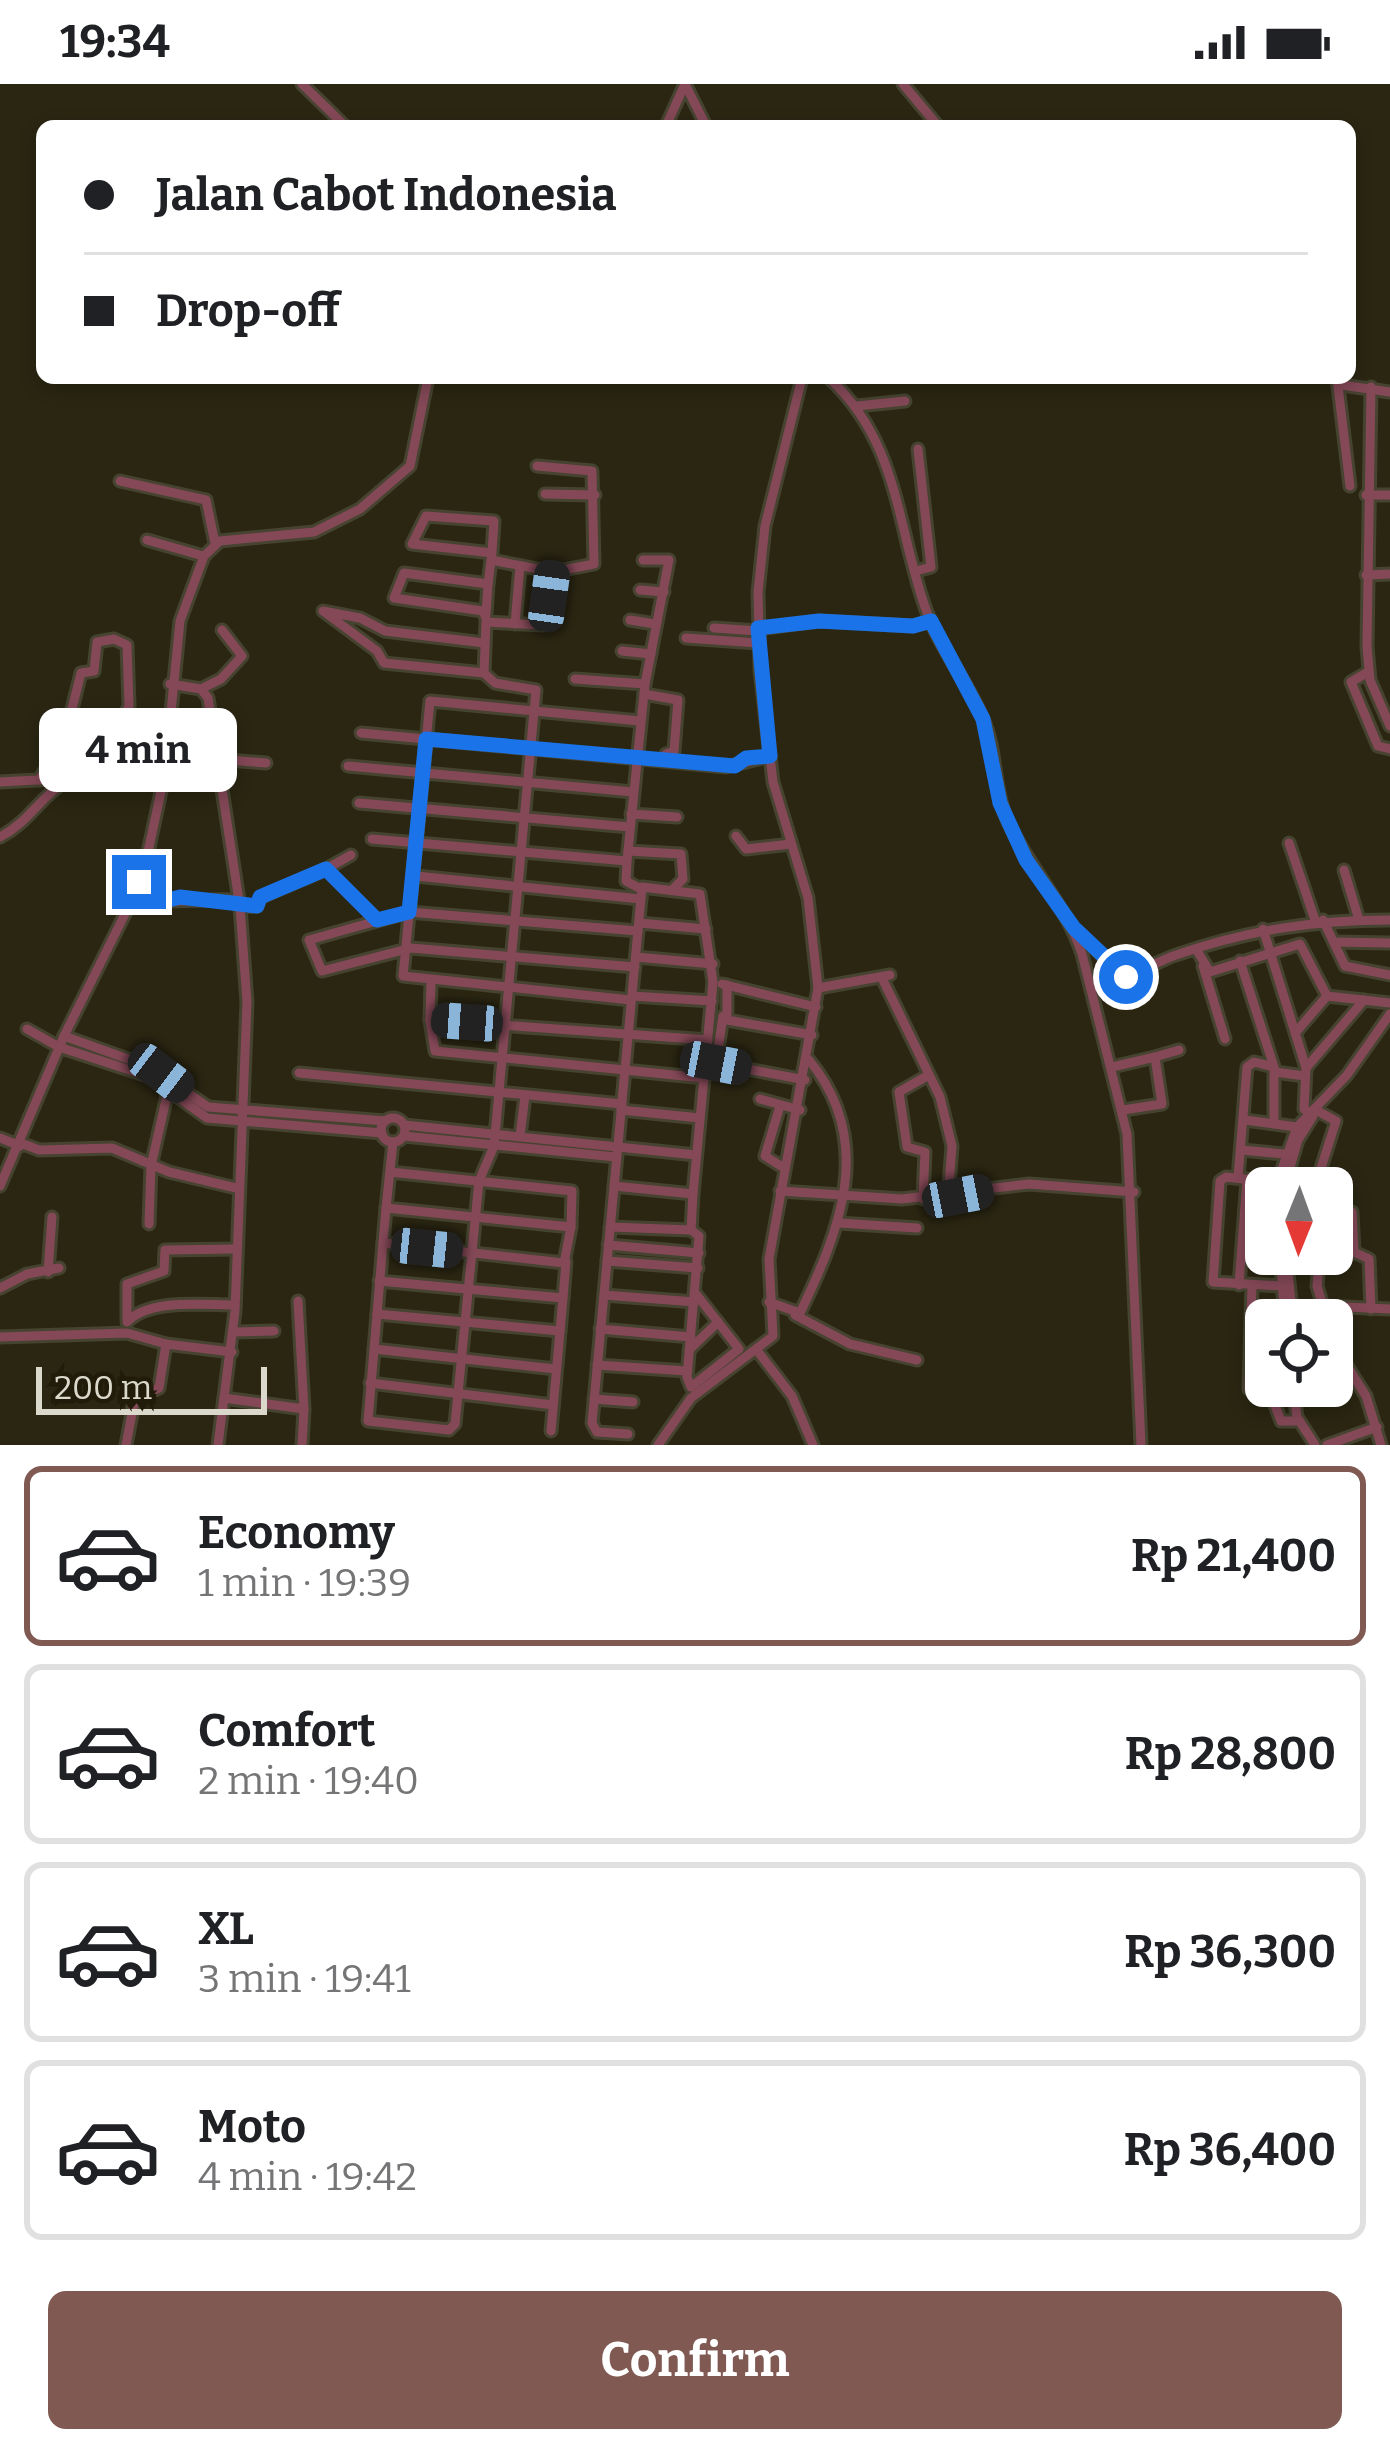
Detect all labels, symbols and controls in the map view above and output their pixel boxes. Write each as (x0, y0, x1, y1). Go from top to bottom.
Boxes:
text: 19:34 (60, 15, 170, 69)
text: Jalan Cabot Indonesia (156, 168, 617, 222)
text: Drop-off (156, 284, 340, 338)
car (526, 558, 572, 634)
callout: 4 min (40, 708, 238, 792)
text: 4 min (85, 727, 191, 773)
route end (112, 855, 166, 909)
route start (1099, 950, 1153, 1004)
car (430, 1002, 504, 1042)
car (121, 1037, 201, 1109)
car (677, 1038, 755, 1088)
north arrow (1245, 1167, 1353, 1275)
map controls (1245, 1167, 1353, 1407)
car (919, 1171, 997, 1221)
car (389, 1226, 465, 1270)
button: locate (1245, 1299, 1353, 1407)
scale bar (36, 1361, 267, 1414)
text: 200 m (54, 1368, 152, 1408)
icon: car (54, 1502, 162, 1610)
text: Economy (198, 1506, 395, 1560)
text: Rp 21,400 (1131, 1529, 1336, 1583)
text: 1 min · 19:39 (198, 1560, 411, 1606)
icon: car (54, 1700, 162, 1808)
text: Comfort (198, 1704, 376, 1758)
text: Rp 28,800 (1125, 1727, 1336, 1781)
text: 2 min · 19:40 (198, 1758, 419, 1804)
icon: car (54, 1898, 162, 2006)
text: XL (198, 1902, 254, 1956)
text: Rp 36,300 (1124, 1925, 1336, 1979)
text: 3 min · 19:41 (198, 1956, 411, 2002)
icon: car (54, 2096, 162, 2204)
text: Moto (198, 2100, 306, 2154)
text: Rp 36,400 (1124, 2123, 1336, 2177)
text: 4 min · 19:42 (198, 2154, 417, 2200)
button: Confirm (48, 2291, 1342, 2429)

